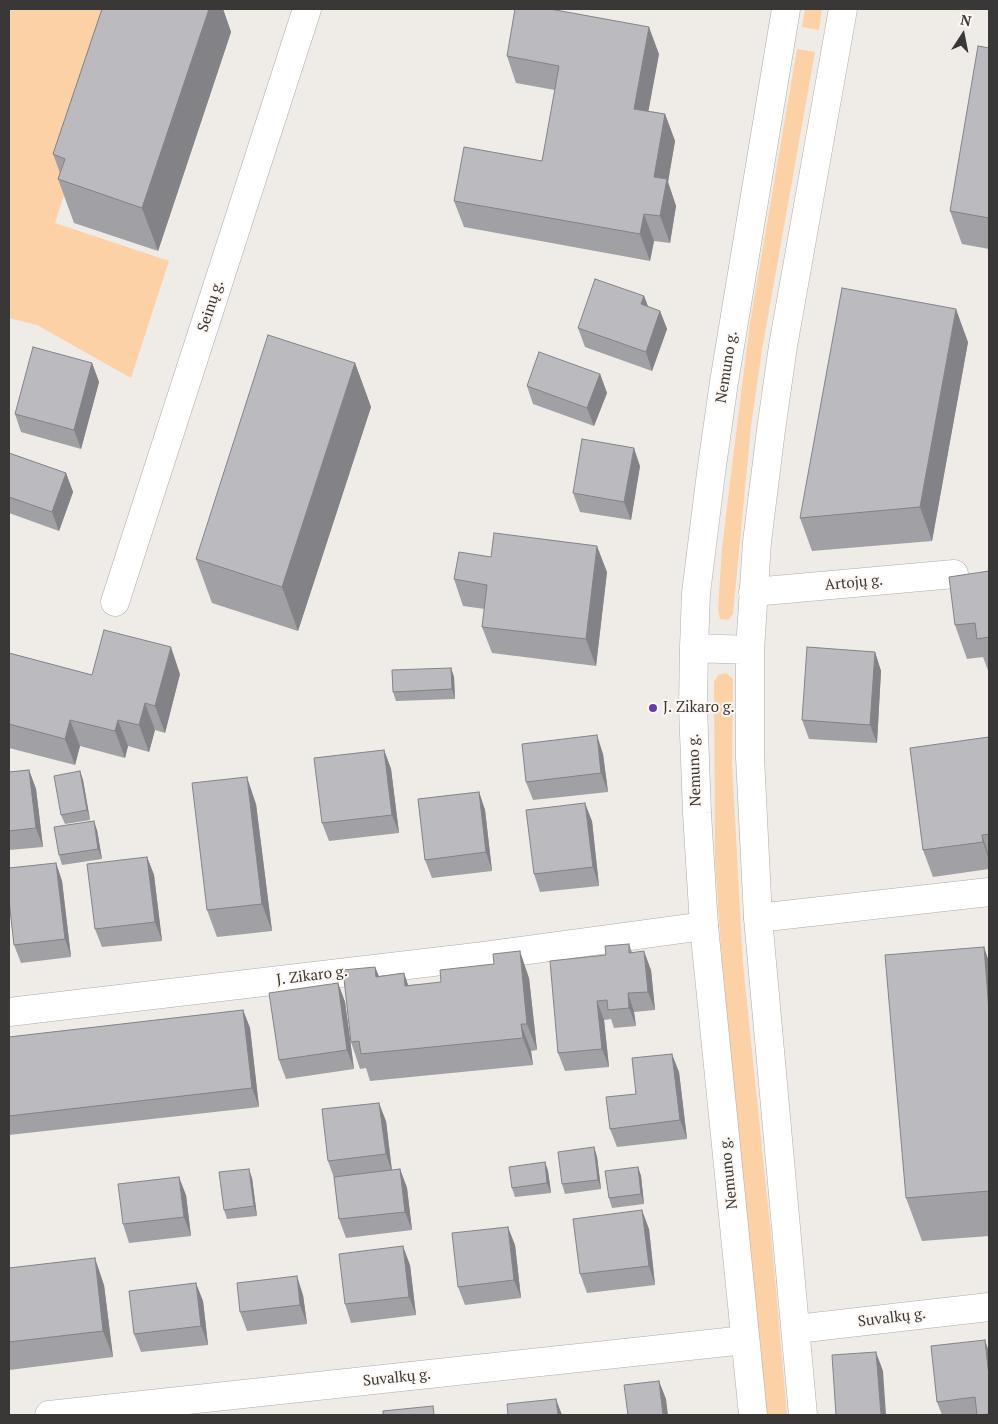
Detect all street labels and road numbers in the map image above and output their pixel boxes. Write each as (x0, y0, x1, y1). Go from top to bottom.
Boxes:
street label: Seinų g. (194, 278, 228, 334)
street label: Nemuno g. (712, 330, 742, 404)
street label: Artojų g. (824, 571, 884, 595)
street label: Nemuno g. (685, 733, 705, 807)
street label: J. Zikaro g. (275, 963, 349, 989)
street label: Nemuno g. (716, 1136, 742, 1210)
street label: Suvalkų g. (857, 1305, 927, 1331)
street label: Suvalkų g. (362, 1365, 432, 1391)

